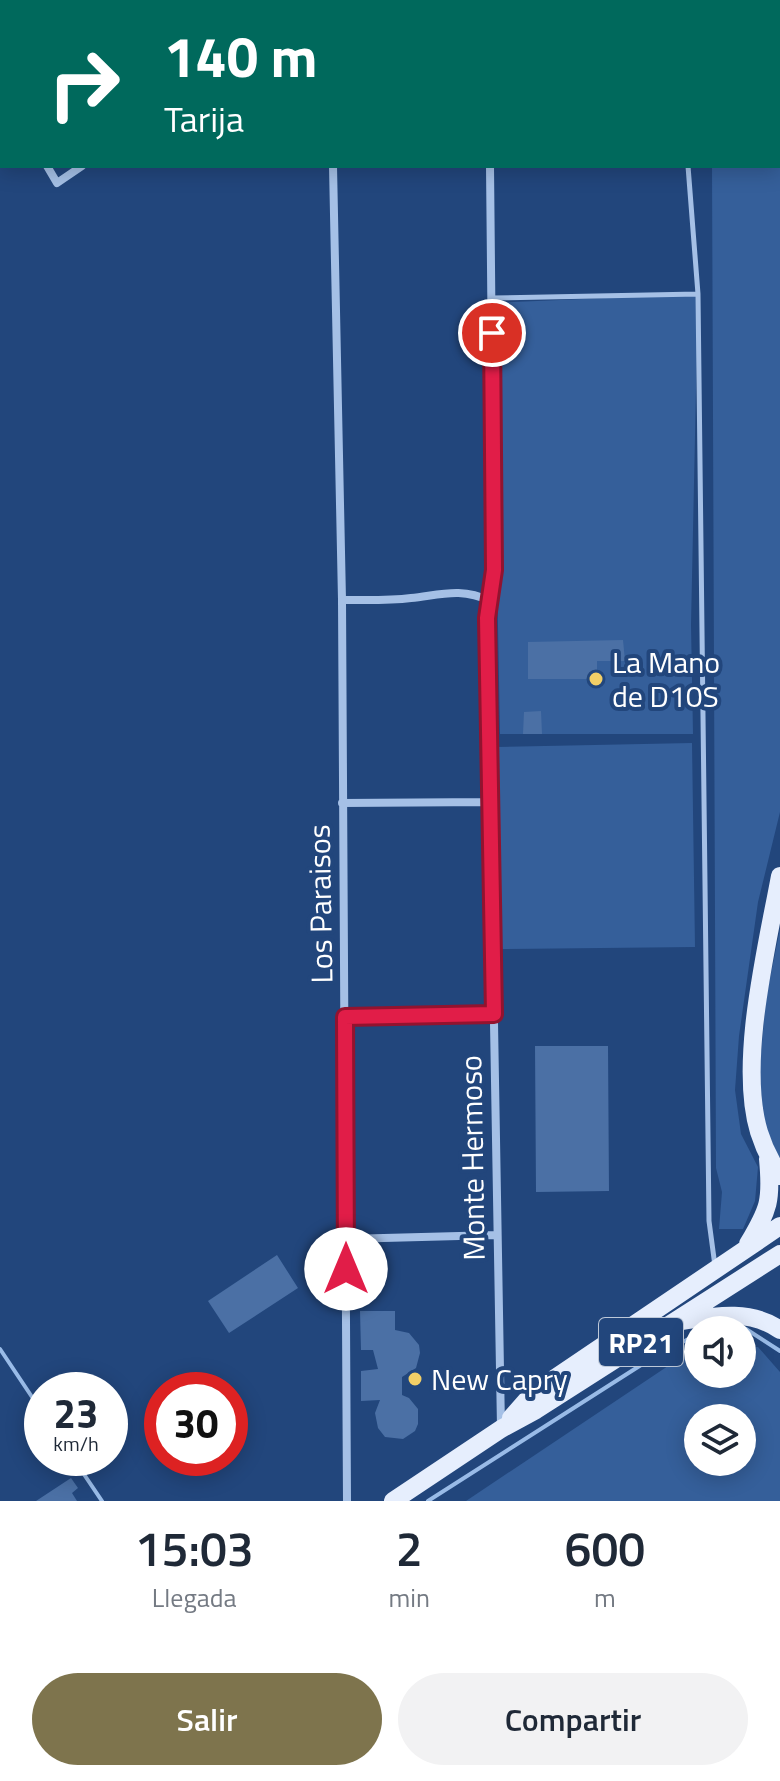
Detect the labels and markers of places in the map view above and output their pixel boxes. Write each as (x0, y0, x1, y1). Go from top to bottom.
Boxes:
pin (458, 299, 526, 367)
place label: La Mano de D10S (612, 639, 720, 719)
marker: La Mano de D10S (587, 670, 605, 688)
place label: New Capry (431, 1356, 568, 1402)
marker: New Capry (406, 1370, 424, 1388)

